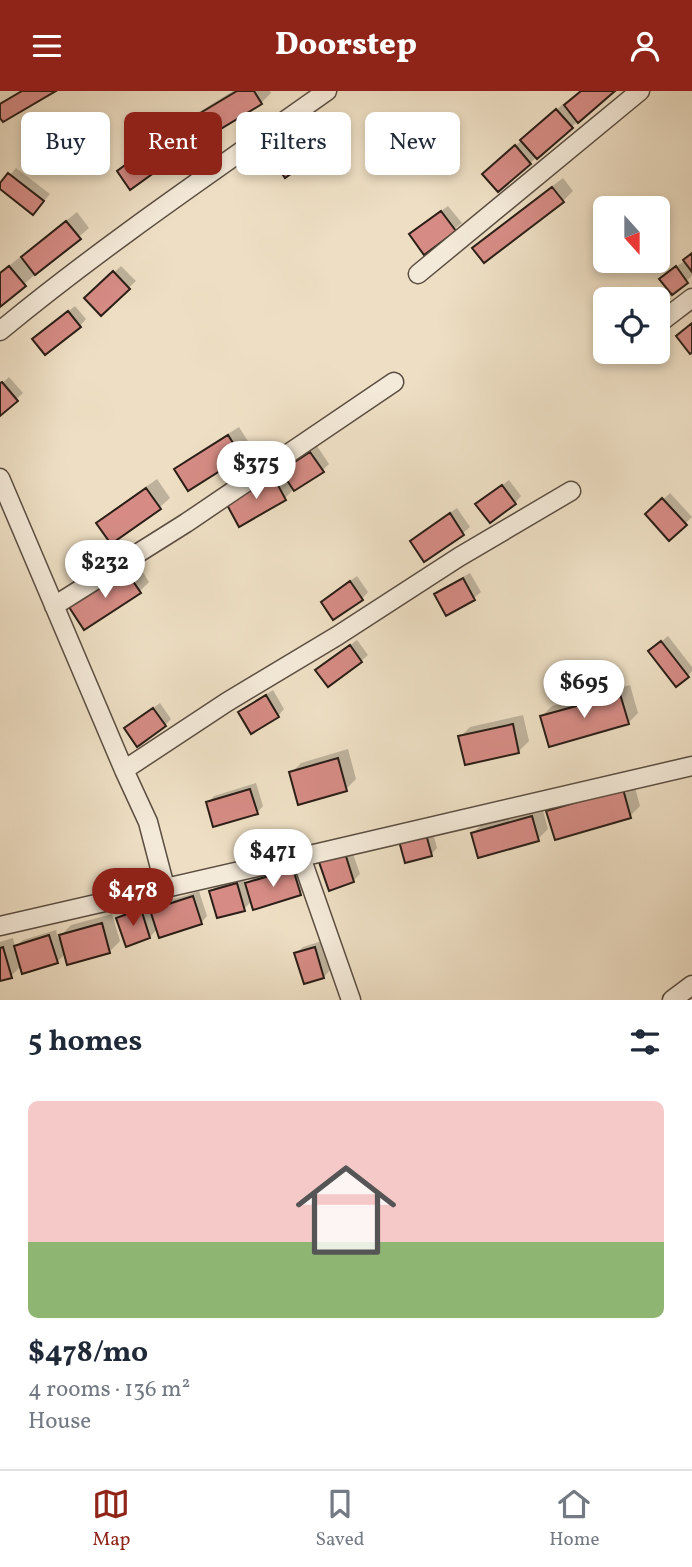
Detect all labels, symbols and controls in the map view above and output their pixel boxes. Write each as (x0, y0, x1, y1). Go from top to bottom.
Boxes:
text: Doorstep (275, 24, 417, 68)
icon: menu (28, 27, 66, 65)
icon: person (626, 27, 664, 65)
chip: Buy (21, 112, 110, 175)
chip: Rent (124, 112, 222, 175)
chip: Filters (236, 112, 351, 175)
chip: New (365, 112, 460, 175)
north arrow (593, 196, 670, 273)
map controls (593, 196, 670, 364)
button: locate (593, 287, 670, 364)
pin: $375 (215, 441, 297, 501)
text: $375 (233, 448, 279, 480)
pin: $232 (64, 540, 146, 600)
text: $232 (81, 547, 129, 579)
pin: $695 (543, 661, 625, 720)
text: $695 (559, 667, 609, 699)
pin: $471 (232, 829, 314, 889)
text: $471 (250, 836, 296, 868)
pin: $478 (92, 869, 174, 928)
text: $478 (108, 875, 158, 907)
text: 5 homes (28, 1021, 142, 1063)
icon: filters (626, 1023, 664, 1061)
icon: home (283, 1147, 409, 1273)
text: $478/mo (28, 1332, 148, 1374)
text: 4 rooms · 136 m² (28, 1374, 190, 1406)
text: House (28, 1406, 91, 1438)
tab: Map (92, 1485, 131, 1553)
tab: Saved (315, 1485, 364, 1553)
tab: Home (549, 1485, 600, 1553)

